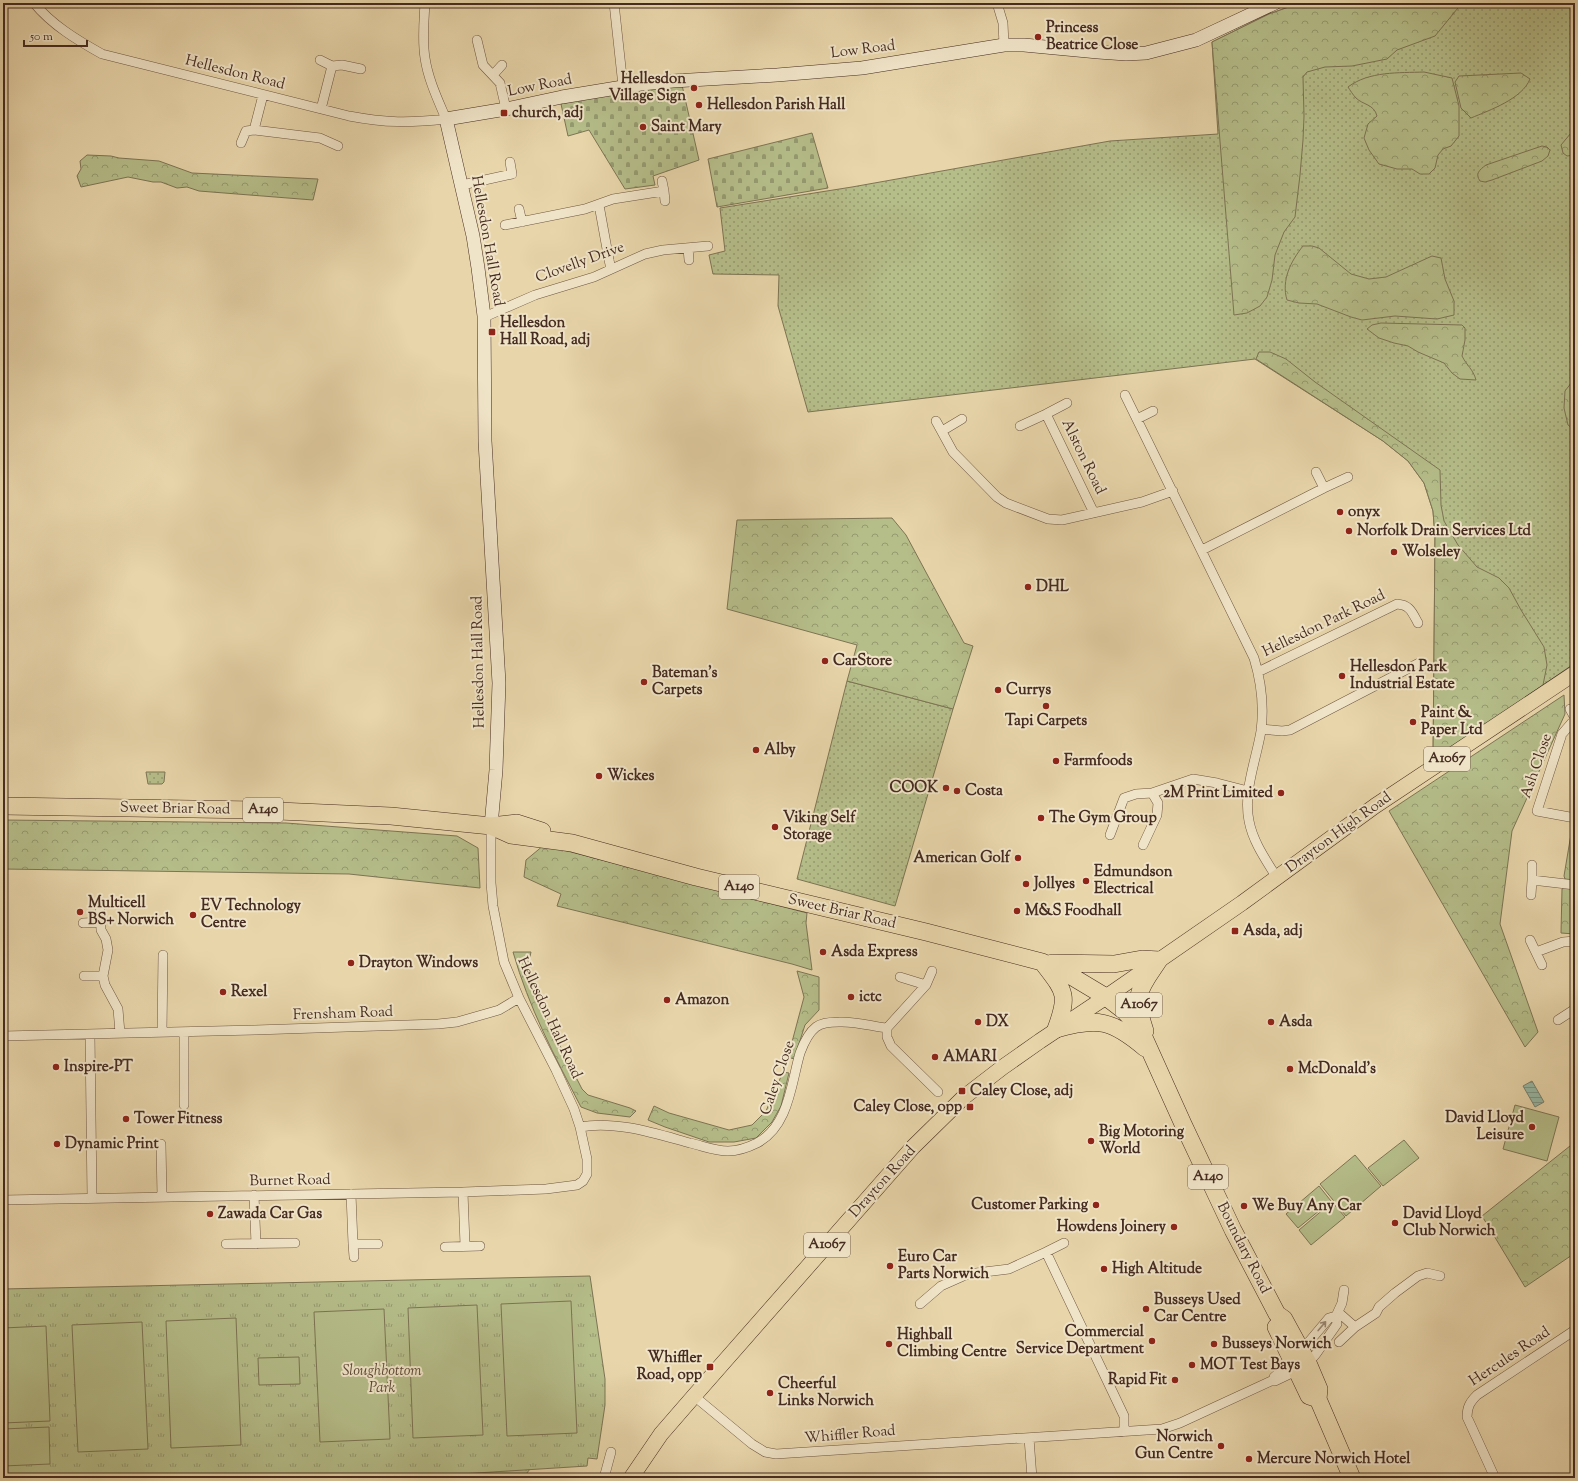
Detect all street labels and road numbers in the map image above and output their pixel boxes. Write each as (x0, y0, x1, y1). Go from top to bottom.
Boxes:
street label: Low Road (829, 36, 897, 64)
street label: Hellesdon Road (183, 50, 288, 96)
street label: Low Road (506, 69, 574, 103)
street label: Hellesdon Hall Road (465, 174, 509, 309)
street label: Clovelly Drive (533, 237, 627, 289)
street label: Alston Road (1056, 416, 1111, 499)
street label: Hellesdon Park Road (1259, 585, 1389, 663)
street label: Hellesdon Hall Road (467, 595, 491, 728)
street label: Ash Close (1516, 731, 1558, 801)
road number: A1067 (1424, 747, 1470, 771)
street label: Drayton High Road (1282, 787, 1397, 879)
street label: Sweet Briar Road (120, 798, 231, 820)
road number: A140 (243, 798, 283, 822)
road number: A140 (719, 875, 759, 899)
street label: Sweet Briar Road (786, 889, 899, 935)
street label: Hellesdon Hall Road (511, 953, 587, 1083)
road number: A1067 (1116, 993, 1162, 1017)
street label: Frensham Road (292, 1002, 394, 1026)
street label: Caley Close (755, 1038, 801, 1118)
street label: Drayton Road (845, 1141, 922, 1223)
road number: A140 (1188, 1165, 1228, 1189)
street label: Burnet Road (249, 1170, 331, 1192)
street label: Boundary Road (1211, 1199, 1275, 1298)
road number: A1067 (804, 1233, 850, 1257)
street label: Hercules Road (1465, 1322, 1555, 1392)
street label: Whiffler Road (804, 1421, 897, 1449)

